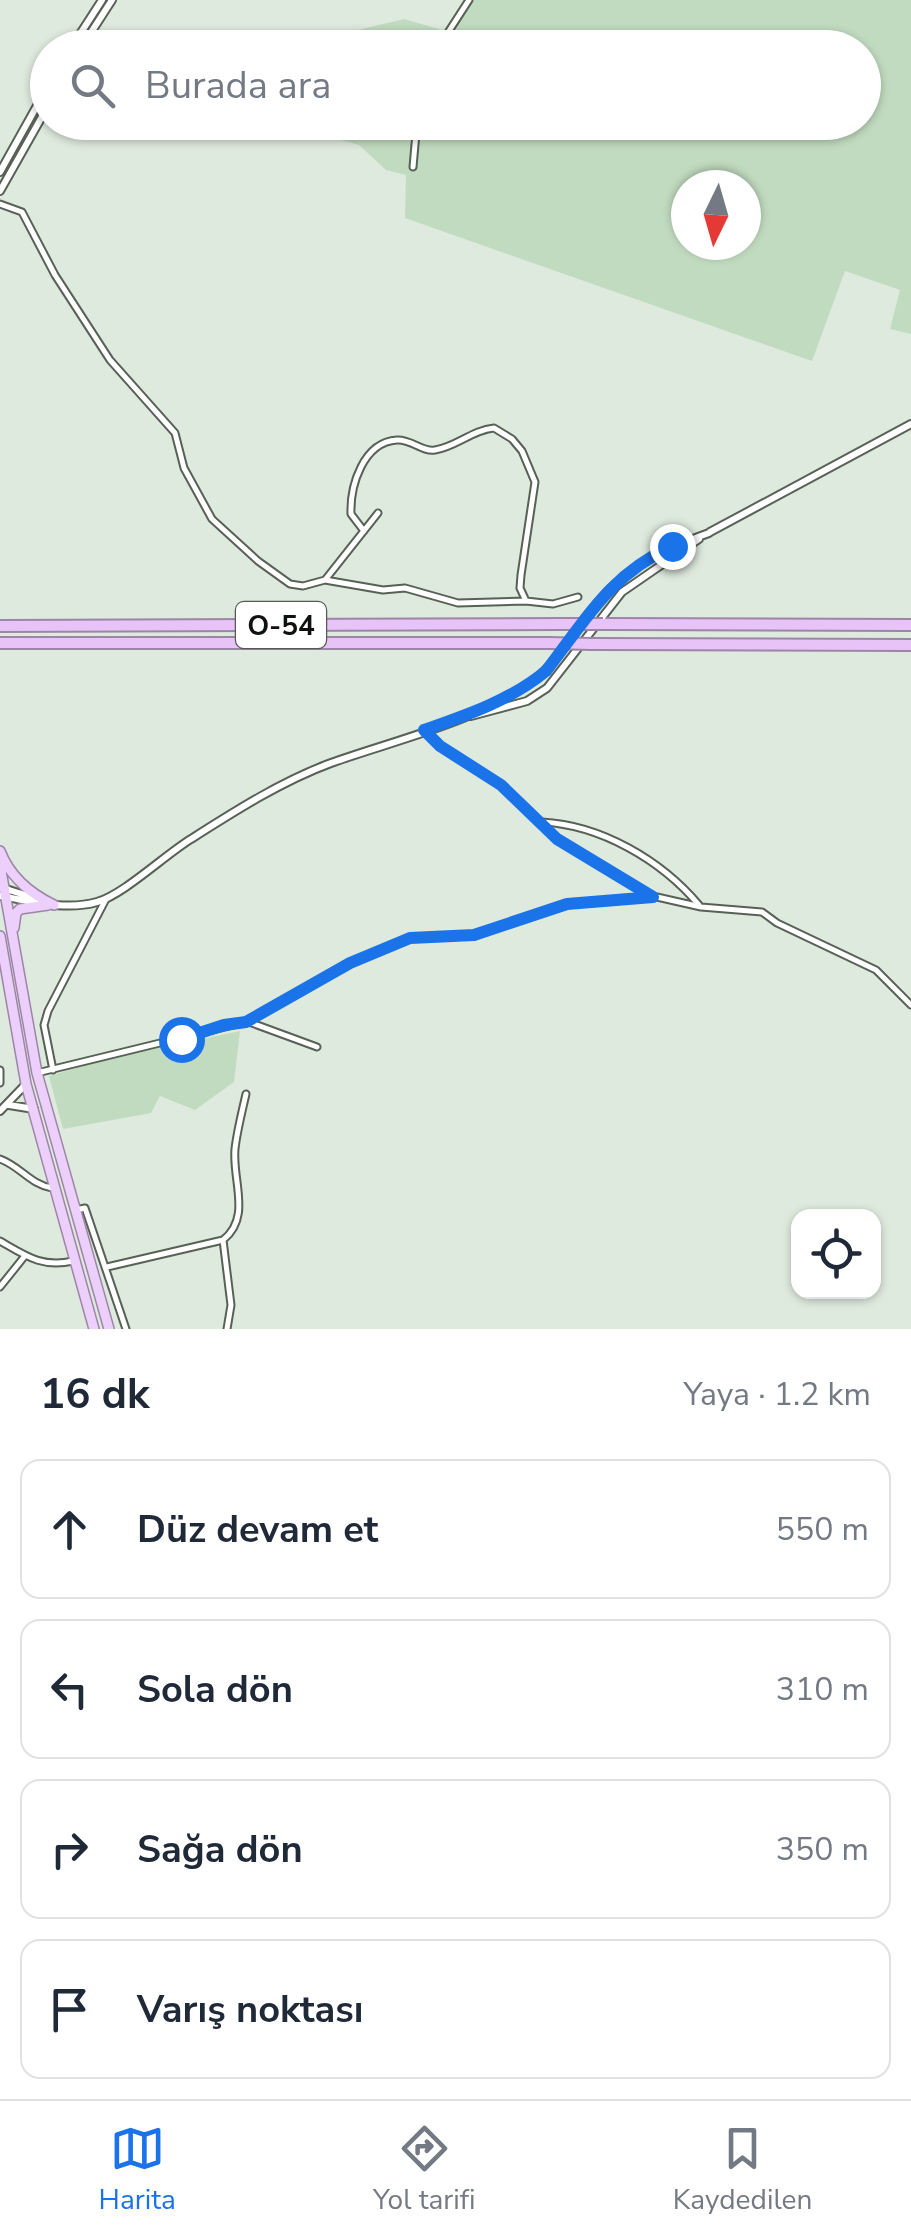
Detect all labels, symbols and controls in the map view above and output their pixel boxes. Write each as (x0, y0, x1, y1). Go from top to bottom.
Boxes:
search box (30, 30, 881, 140)
icon: search (65, 58, 120, 113)
text: Burada ara (145, 60, 331, 111)
north arrow (671, 170, 761, 260)
route end (650, 524, 696, 570)
road number: O-54 (236, 602, 326, 648)
route start (159, 1017, 205, 1063)
map controls (791, 1209, 881, 1299)
button: locate (791, 1209, 881, 1299)
text: 16 dk (40, 1366, 149, 1423)
text: Yaya · 1.2 km (683, 1373, 871, 1416)
icon: ahead (42, 1502, 97, 1557)
text: Düz devam et (137, 1504, 378, 1555)
text: 550 m (776, 1508, 869, 1551)
icon: left (42, 1662, 97, 1717)
text: Sola dön (137, 1664, 293, 1715)
text: 310 m (776, 1668, 869, 1711)
icon: right (42, 1822, 97, 1877)
text: Sağa dön (137, 1824, 303, 1875)
text: 350 m (776, 1828, 869, 1871)
icon: arrive (42, 1982, 97, 2037)
text: Varış noktası (137, 1984, 364, 2035)
tab: Harita (99, 2121, 176, 2219)
tab: Yol tarifi (373, 2121, 476, 2219)
tab: Kaydedilen (673, 2121, 812, 2219)

